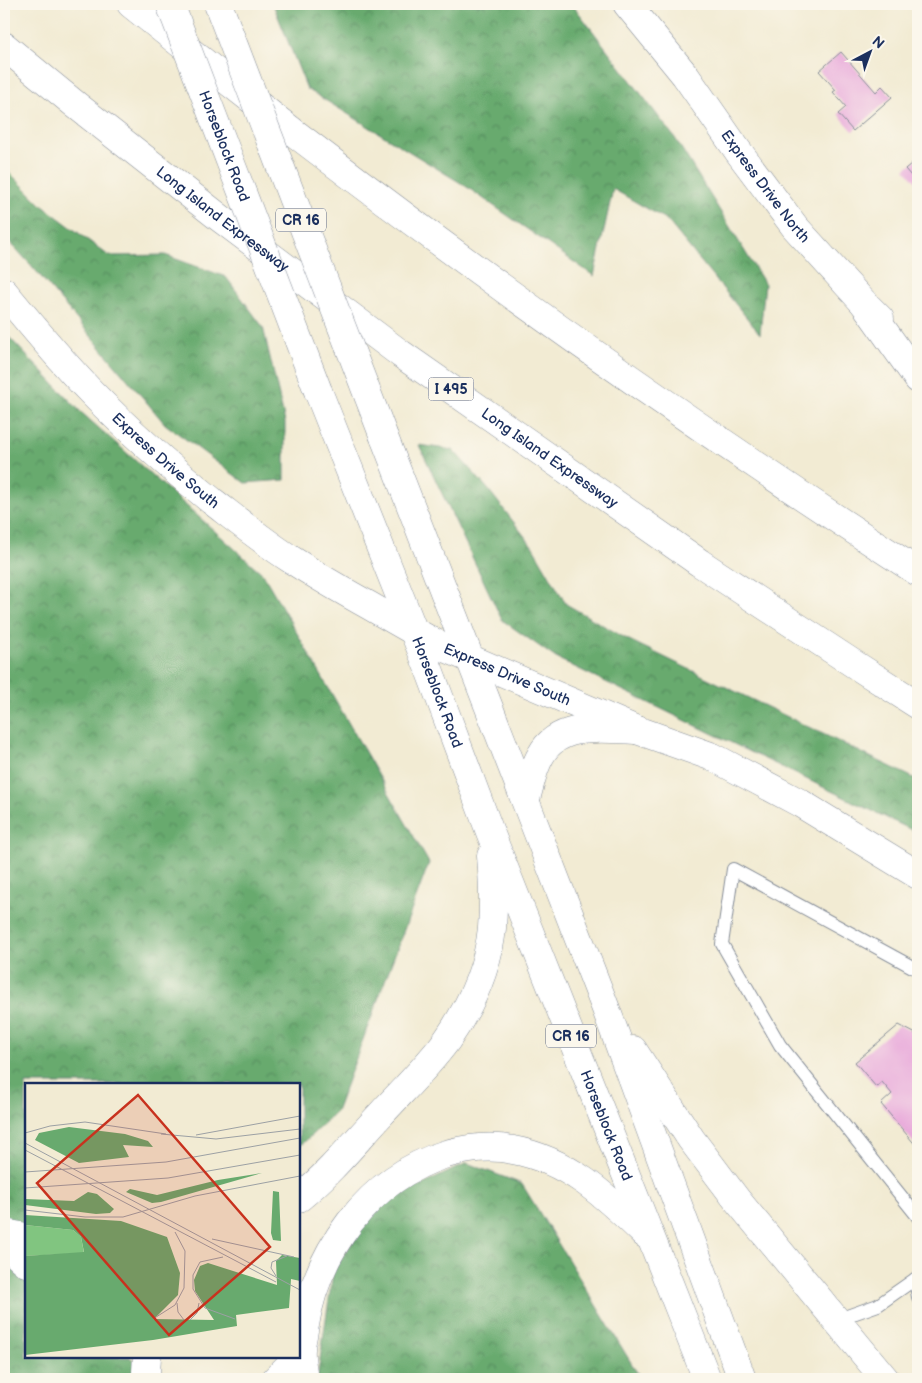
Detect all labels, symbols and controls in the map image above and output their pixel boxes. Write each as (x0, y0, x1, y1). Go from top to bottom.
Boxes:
north arrow (844, 28, 894, 78)
text: N (869, 33, 888, 52)
street label: Horseblock Road (194, 88, 254, 204)
street label: Express Drive North (717, 126, 814, 247)
street label: Long Island Expressway (152, 162, 293, 276)
road number: CR 16 (276, 208, 326, 232)
road number: I 495 (428, 378, 474, 400)
street label: Long Island Expressway (478, 404, 622, 512)
street label: Express Drive South (108, 409, 223, 513)
street label: Horseblock Road (407, 634, 467, 750)
street label: Express Drive South (441, 639, 574, 710)
road number: CR 16 (546, 1024, 596, 1048)
street label: Horseblock Road (576, 1067, 637, 1183)
inset map (25, 1083, 300, 1358)

